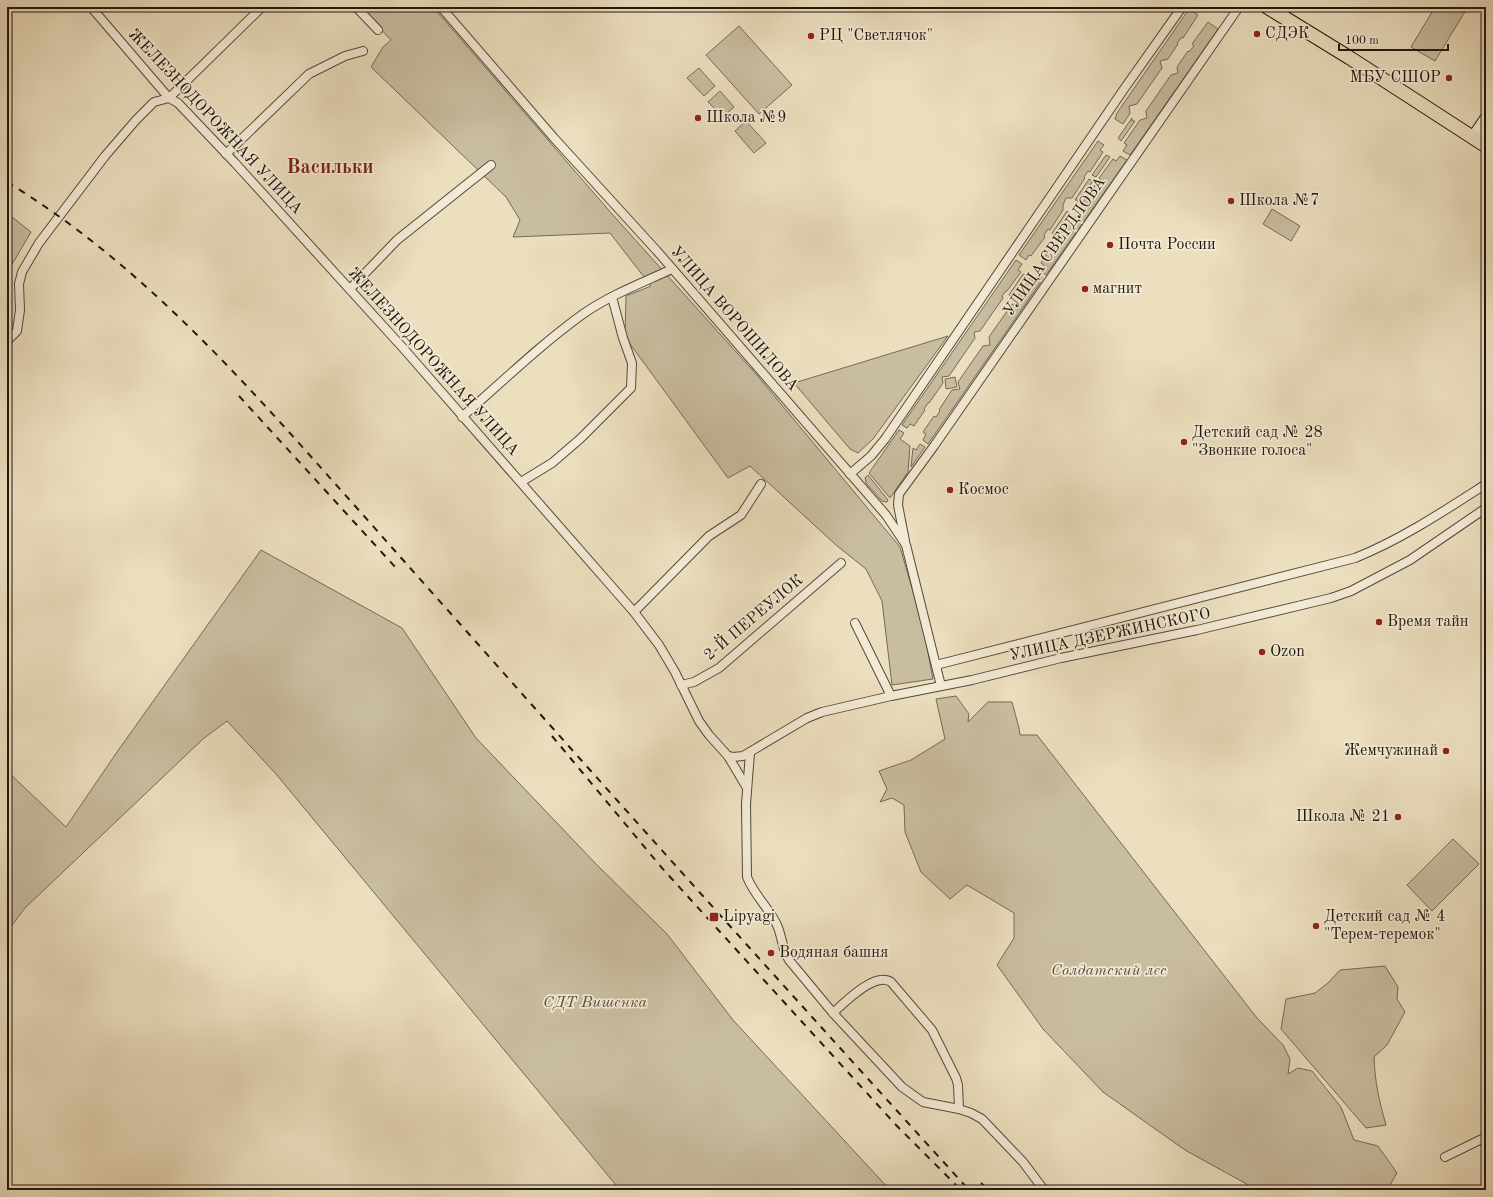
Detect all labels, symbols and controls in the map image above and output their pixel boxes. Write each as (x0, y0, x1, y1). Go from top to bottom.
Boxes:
street label: ЖЕЛЕЗНОДОРОЖНАЯ УЛИЦА (125, 26, 305, 218)
place label: СДЭК (1265, 26, 1310, 42)
scale bar (1339, 26, 1448, 52)
place label: РЦ "Светлячок" (819, 28, 933, 44)
marker: СДЭК (1252, 29, 1262, 39)
marker: РЦ "Светлячок" (806, 31, 816, 41)
text: 100 m (1345, 35, 1379, 47)
place label: МБУ СШОР (1350, 70, 1441, 86)
marker: МБУ СШОР (1444, 73, 1454, 83)
place label: Школа №9 (706, 110, 786, 126)
marker: Школа №9 (693, 113, 703, 123)
district label: Васильки (286, 158, 374, 178)
street label: УЛИЦА СВЕРДЛОВА (1001, 174, 1109, 320)
place label: Школа №7 (1239, 193, 1319, 209)
marker: Школа №7 (1226, 196, 1236, 206)
place label: Почта России (1118, 237, 1216, 253)
marker: Почта России (1105, 240, 1115, 250)
street label: УЛИЦА ВОРОШИЛОВА (667, 244, 801, 394)
street label: ЖЕЛЕЗНОДОРОЖНАЯ УЛИЦА (344, 265, 522, 459)
place label: магнит (1093, 281, 1142, 297)
marker: магнит (1080, 284, 1090, 294)
place label: Детский сад № 28 "Звонкие голоса" (1192, 425, 1323, 459)
marker: Детский сад № 28 "Звонкие голоса" (1179, 437, 1189, 447)
place label: Космос (958, 482, 1009, 498)
marker: Космос (945, 485, 955, 495)
street label: 2-Й ПЕРЕУЛОК (699, 569, 807, 664)
street label: УЛИЦА ДЗЕРЖИНСКОГО (1008, 606, 1212, 664)
place label: Время тайн (1387, 614, 1469, 630)
marker: Время тайн (1374, 617, 1384, 627)
place label: Ozon (1270, 644, 1305, 660)
marker: Ozon (1257, 647, 1267, 657)
place label: Жемчужинай (1344, 743, 1438, 759)
marker: Жемчужинай (1441, 746, 1451, 756)
place label: Школа № 21 (1296, 809, 1390, 825)
marker: Школа № 21 (1393, 812, 1403, 822)
place label: Lipyagi (723, 909, 775, 925)
place label: Детский сад № 4 "Терем-теремок" (1324, 909, 1446, 943)
marker: Lipyagi (708, 911, 720, 923)
marker: Детский сад № 4 "Терем-теремок" (1311, 921, 1321, 931)
place label: Водяная башня (779, 945, 888, 961)
marker: Водяная башня (766, 948, 776, 958)
park label: Солдатский лес (1051, 963, 1167, 979)
park label: СДТ Вишенка (543, 995, 647, 1011)

